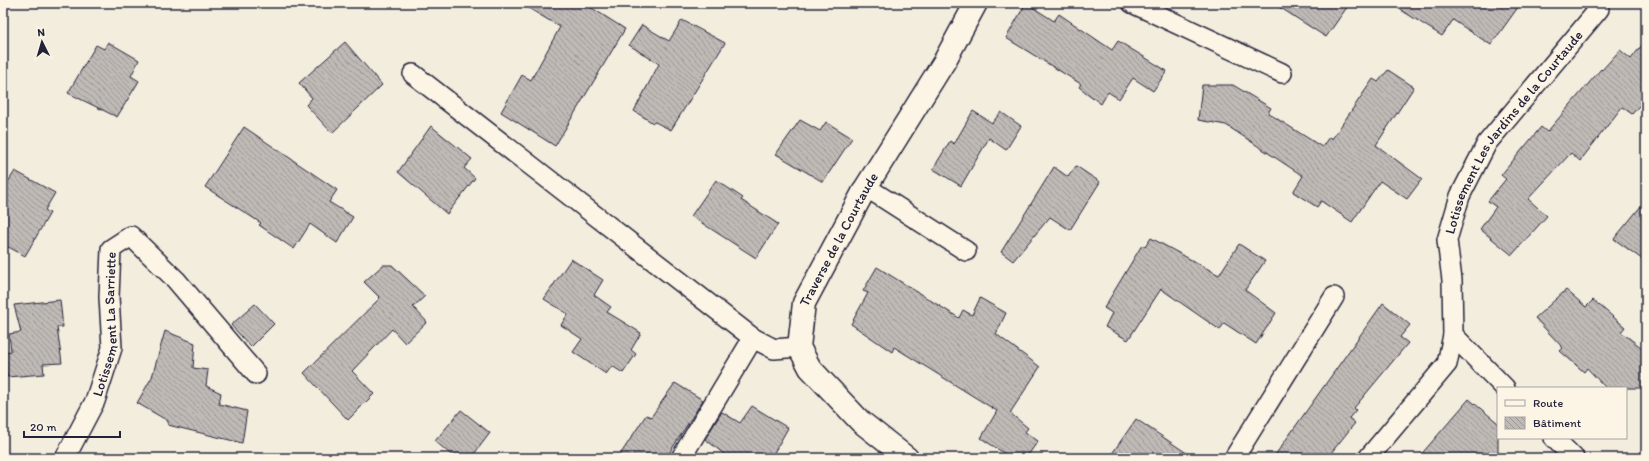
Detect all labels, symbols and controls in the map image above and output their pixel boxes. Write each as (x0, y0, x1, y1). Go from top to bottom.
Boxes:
north arrow (22, 22, 62, 62)
text: N (37, 26, 45, 39)
street label: Lotissement Les Jardins de la Courtaude (1441, 27, 1587, 236)
street label: Traverse de la Courtaude (796, 169, 882, 309)
street label: Lotissement La Sarriette (89, 251, 122, 399)
legend (1497, 387, 1627, 439)
text: Route (1533, 396, 1563, 410)
scale bar (24, 413, 120, 439)
text: Bâtiment (1533, 416, 1582, 430)
text: 20 m (30, 420, 57, 434)

